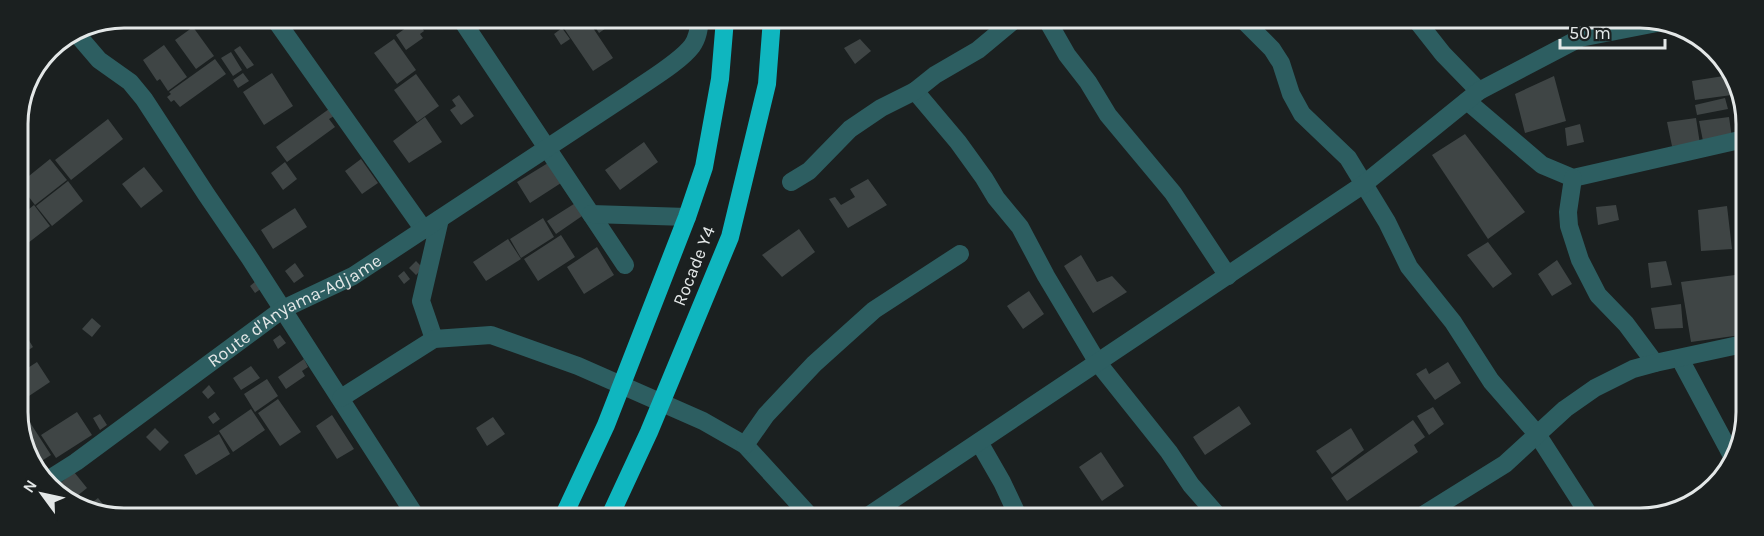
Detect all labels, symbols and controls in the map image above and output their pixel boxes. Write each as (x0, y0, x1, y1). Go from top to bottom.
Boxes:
scale bar (1560, 12, 1665, 50)
text: 50 m (1569, 22, 1611, 44)
street label: Rocade Y4 (668, 223, 720, 309)
street label: Route d'Anyama-Adjame (203, 249, 386, 372)
north arrow (12, 464, 72, 524)
text: N (19, 476, 41, 496)

